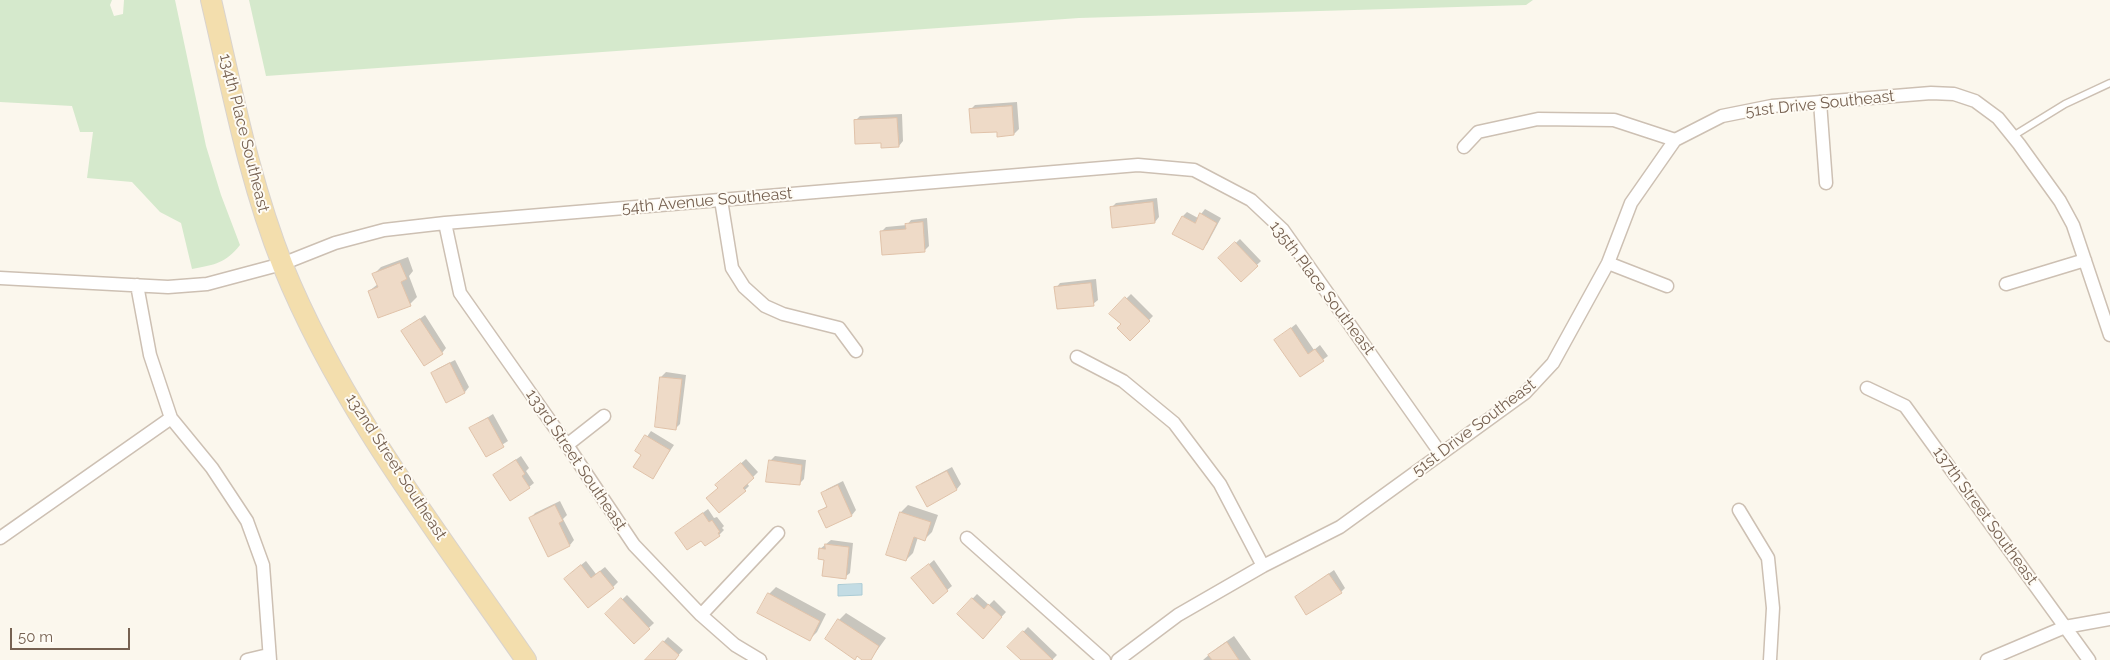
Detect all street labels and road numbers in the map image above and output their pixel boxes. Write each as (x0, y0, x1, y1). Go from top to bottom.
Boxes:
street label: 134th Place Southeast (215, 52, 273, 214)
street label: 51st Drive Southeast (1745, 87, 1895, 121)
street label: 54th Avenue Southeast (621, 184, 793, 218)
street label: 135th Place Southeast (1265, 217, 1379, 359)
street label: 51st Drive Southeast (1408, 375, 1540, 481)
street label: 133rd Street Southeast (522, 386, 630, 534)
street label: 132nd Street Southeast (342, 390, 450, 544)
street label: 137th Street Southeast (1929, 443, 2041, 589)

